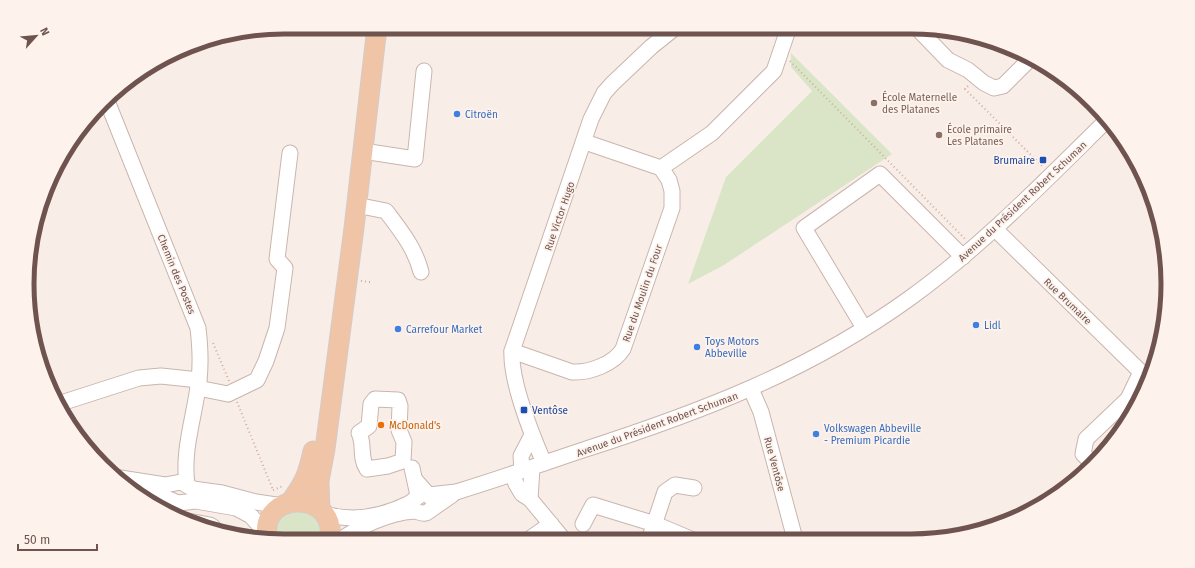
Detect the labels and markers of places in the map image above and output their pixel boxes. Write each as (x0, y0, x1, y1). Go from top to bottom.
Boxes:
place label: École Maternelle des Platanes (882, 90, 957, 116)
marker: École Maternelle des Platanes (869, 98, 879, 108)
marker: Citroën (452, 109, 462, 119)
place label: Citroën (465, 109, 498, 121)
place label: École primaire Les Platanes (947, 122, 1012, 148)
marker: École primaire Les Platanes (934, 130, 944, 140)
place label: Brumaire (993, 155, 1035, 167)
marker: Brumaire (1038, 155, 1048, 165)
marker: Lidl (971, 320, 981, 330)
place label: Lidl (984, 320, 1001, 332)
marker: Carrefour Market (393, 324, 403, 334)
place label: Carrefour Market (406, 324, 483, 336)
place label: Toys Motors Abbeville (705, 336, 759, 360)
marker: Toys Motors Abbeville (692, 342, 702, 352)
marker: Ventôse (519, 405, 529, 415)
place label: Ventôse (532, 405, 568, 417)
marker: McDonald's (376, 420, 386, 430)
place label: McDonald's (389, 420, 441, 432)
place label: Volkswagen Abbeville - Premium Picardie (824, 423, 921, 447)
marker: Volkswagen Abbeville - Premium Picardie (811, 429, 821, 439)

